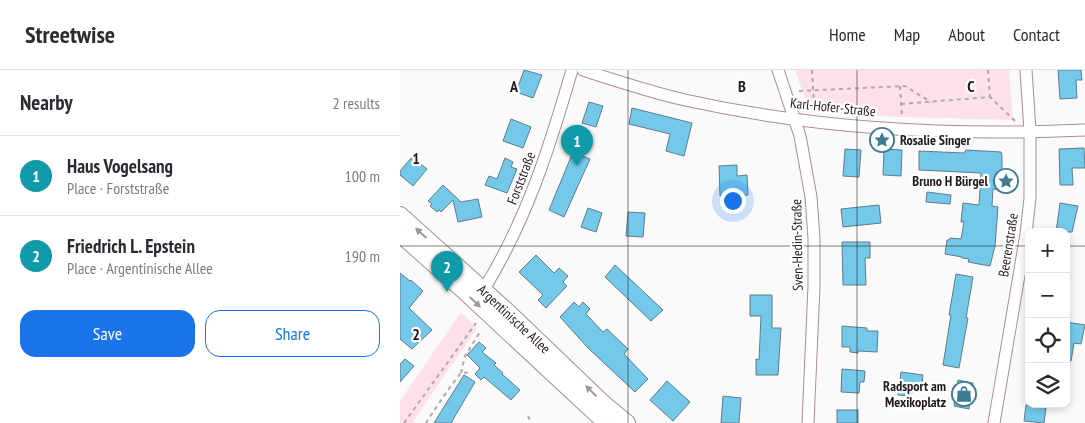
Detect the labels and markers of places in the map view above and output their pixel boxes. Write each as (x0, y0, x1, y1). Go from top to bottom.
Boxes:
pin: 1 (561, 125, 593, 166)
place icon: Rosalie Singer (869, 127, 895, 153)
place label: Rosalie Singer (900, 131, 972, 149)
place icon: Bruno H Bürgel (993, 168, 1019, 194)
place label: Bruno H Bürgel (912, 172, 989, 190)
pin: 2 (431, 251, 463, 292)
place label: Radsport am Mexikoplatz (883, 377, 946, 411)
shop icon: Radsport am Mexikoplatz (951, 381, 977, 407)

